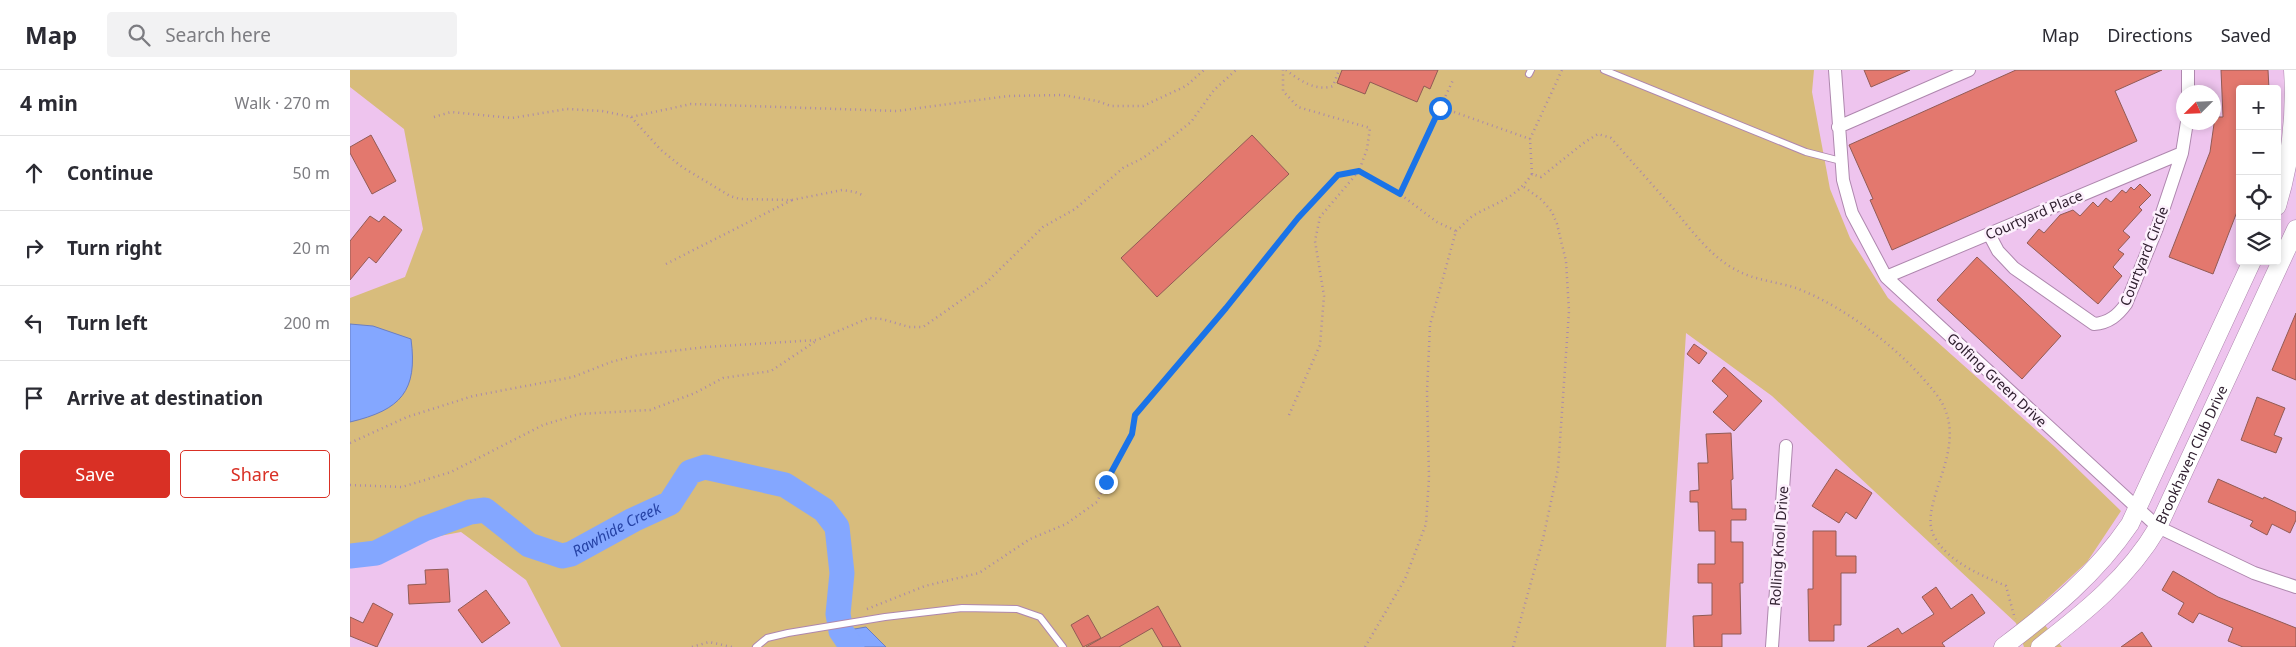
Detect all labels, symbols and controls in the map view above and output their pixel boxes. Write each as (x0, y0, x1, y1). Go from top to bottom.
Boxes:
search box (107, 12, 457, 57)
text: Map (25, 18, 77, 51)
icon: search (125, 21, 153, 49)
text: Search here (165, 22, 271, 48)
text: Map (2042, 23, 2079, 47)
text: Directions (2107, 23, 2193, 47)
text: Saved (2221, 23, 2271, 47)
north arrow (2176, 85, 2221, 130)
map controls (2236, 85, 2281, 265)
button: + (2236, 85, 2281, 130)
text: 4 min (20, 89, 78, 117)
text: Walk · 270 m (235, 92, 330, 114)
route start (1429, 97, 1452, 120)
button: − (2236, 130, 2281, 175)
icon: ahead (20, 159, 48, 187)
text: Continue (67, 160, 153, 186)
text: 50 m (293, 162, 330, 184)
button: locate (2236, 175, 2281, 220)
street label: Courtyard Place (1982, 185, 2086, 244)
street label: Courtyard Circle (2115, 203, 2172, 308)
button: layers (2236, 220, 2281, 265)
icon: right (20, 234, 48, 262)
text: Turn right (67, 235, 162, 261)
text: 20 m (293, 237, 330, 259)
icon: left (20, 309, 48, 337)
text: Turn left (67, 310, 148, 336)
text: 200 m (283, 312, 330, 334)
street label: Golfing Green Drive (1943, 328, 2051, 431)
street label: Brookhaven Club Drive (2151, 382, 2231, 527)
icon: arrive (20, 384, 48, 412)
text: Arrive at destination (67, 385, 263, 411)
button: Save (20, 450, 170, 498)
button: Share (180, 450, 330, 498)
route end (1095, 471, 1118, 494)
street label: Rolling Knoll Drive (1765, 485, 1792, 607)
water label: Rawhide Creek (568, 497, 664, 560)

